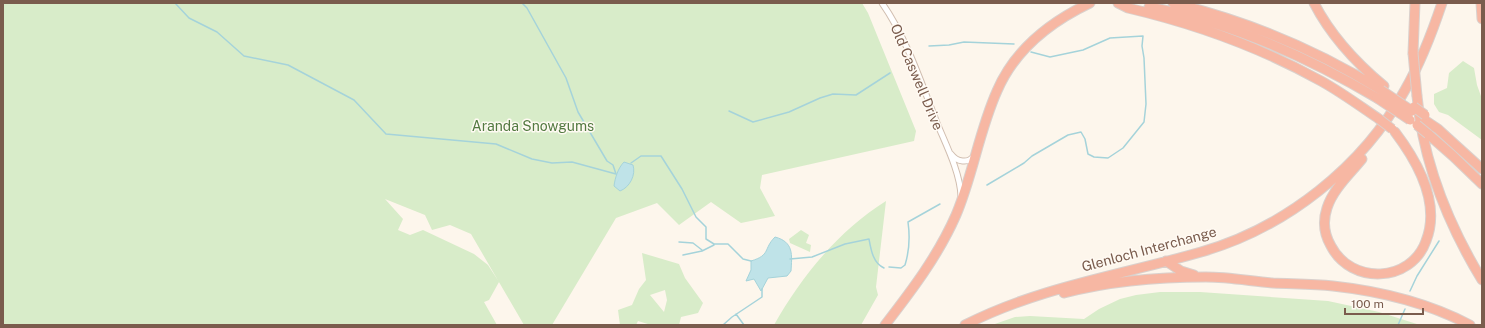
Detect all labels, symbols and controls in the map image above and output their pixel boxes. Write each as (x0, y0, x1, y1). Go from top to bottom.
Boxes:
street label: Old Caswell Drive (887, 21, 947, 133)
park label: Aranda Snowgums (472, 118, 594, 134)
street label: Glenloch Interchange (1080, 223, 1218, 275)
scale bar (1345, 290, 1423, 316)
text: 100 m (1351, 297, 1384, 311)

